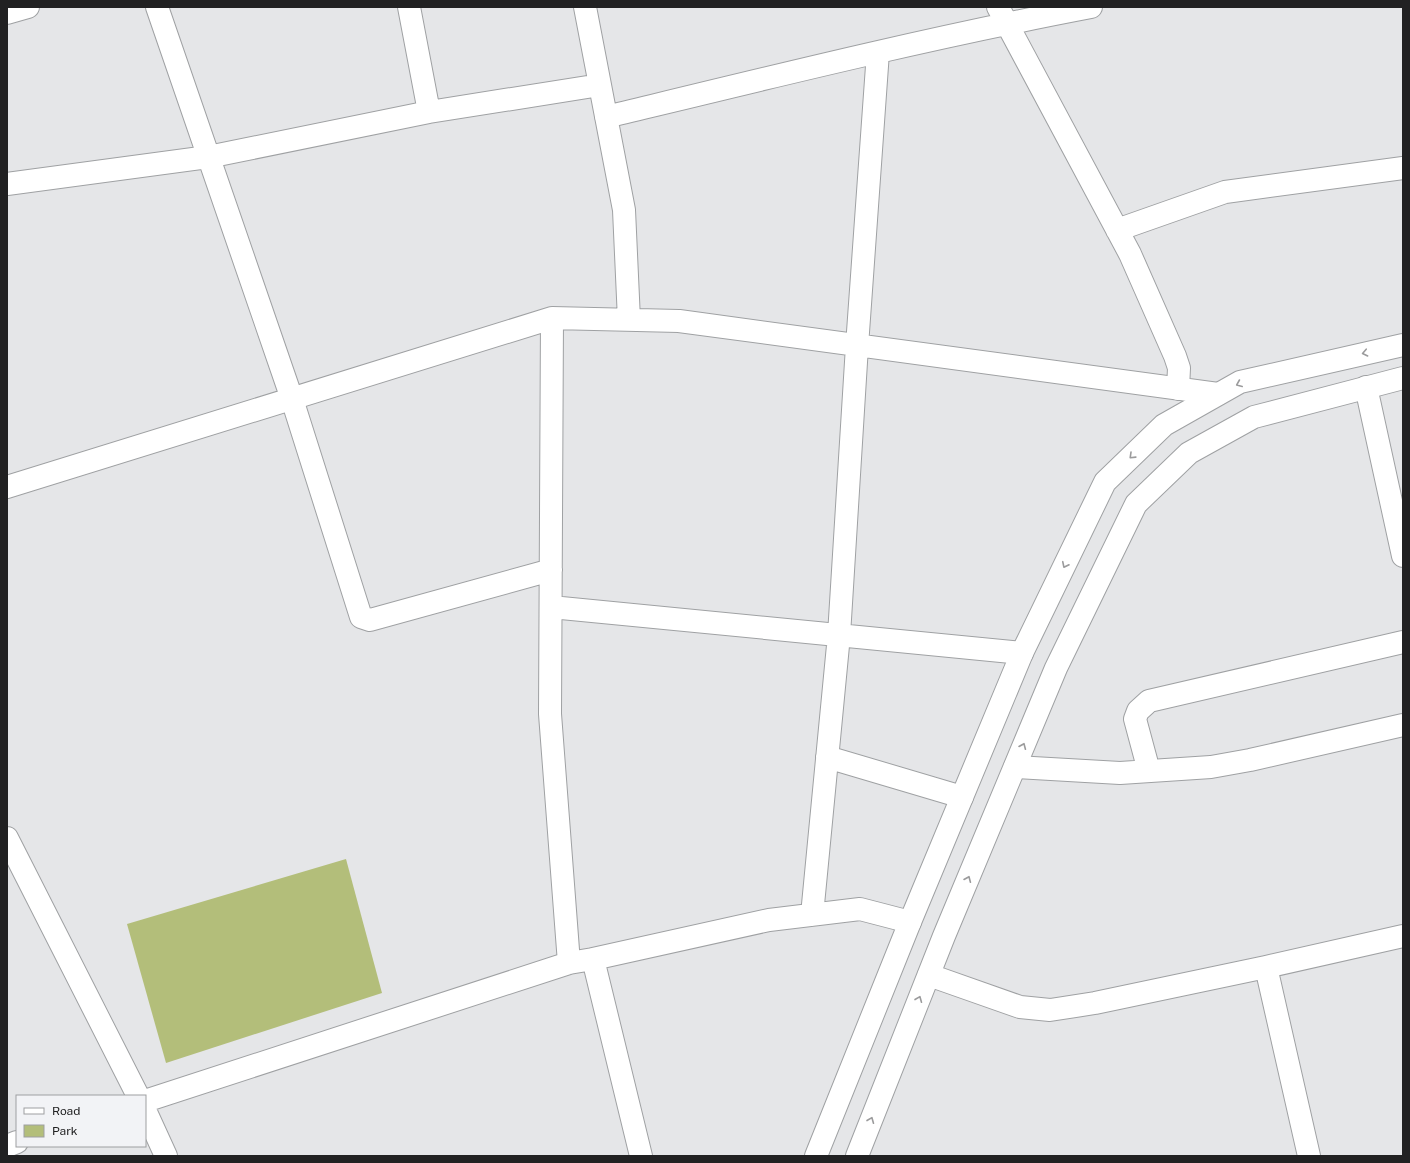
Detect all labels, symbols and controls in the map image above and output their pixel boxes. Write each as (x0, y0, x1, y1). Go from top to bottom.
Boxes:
one-way arrow (1362, 348, 1369, 357)
one-way arrow (1235, 379, 1242, 387)
one-way arrow (1129, 451, 1137, 459)
one-way arrow (1062, 561, 1069, 569)
one-way arrow (1019, 742, 1027, 749)
one-way arrow (963, 875, 971, 883)
one-way arrow (915, 996, 923, 1003)
legend (16, 1095, 146, 1147)
text: Road (52, 1104, 80, 1118)
one-way arrow (866, 1116, 874, 1124)
text: Park (52, 1124, 78, 1138)

